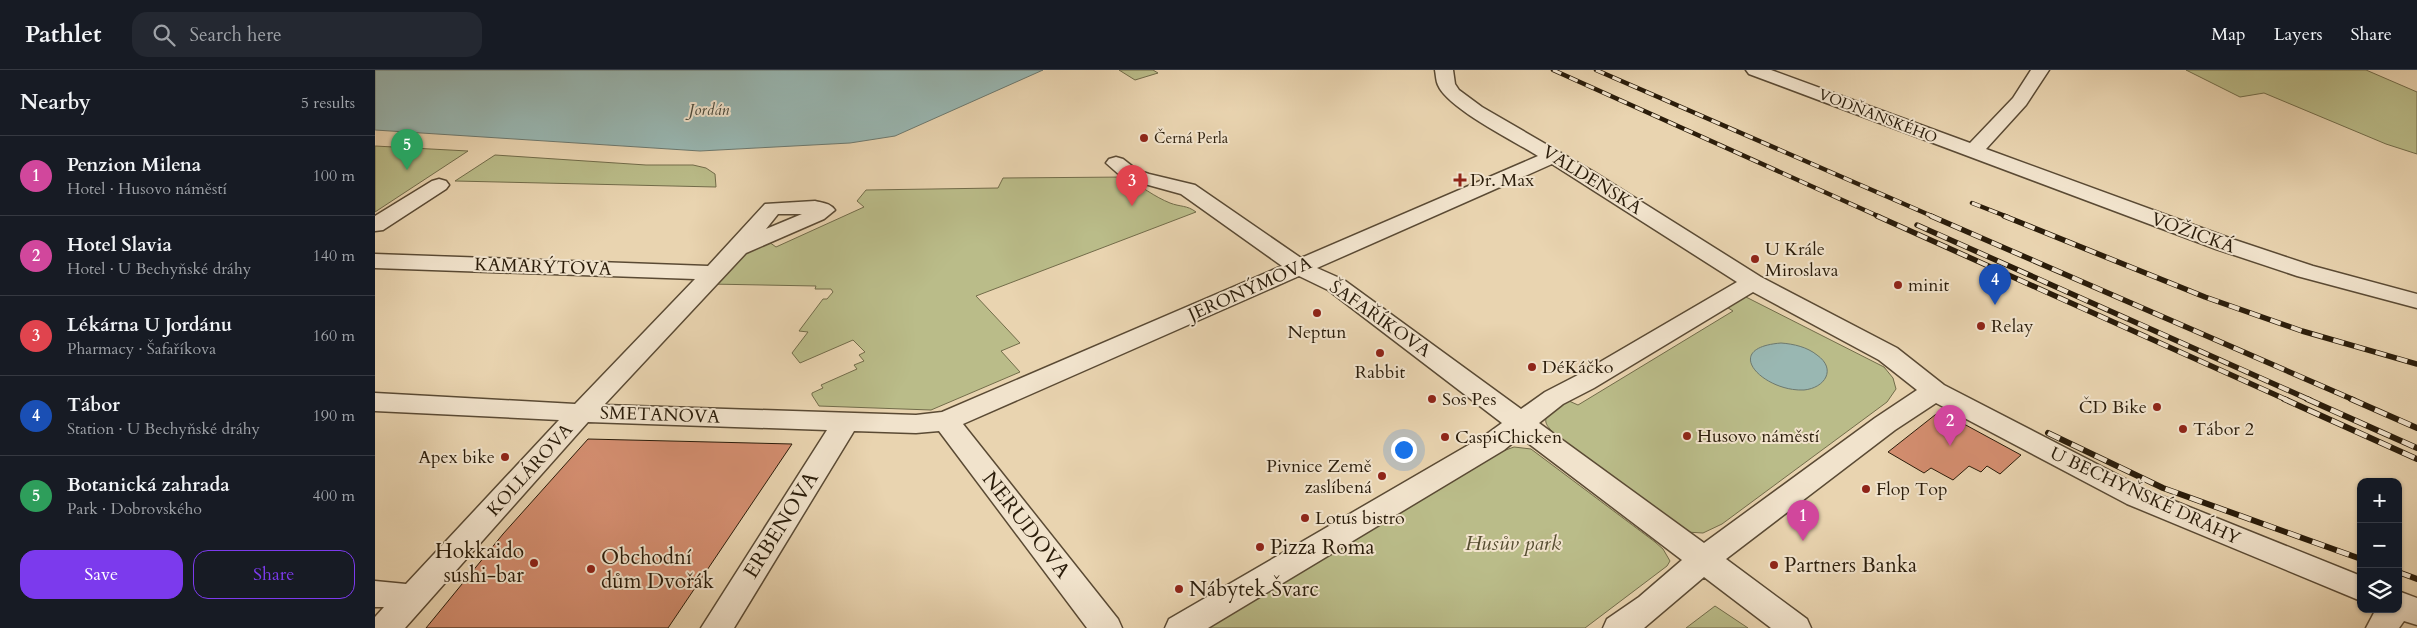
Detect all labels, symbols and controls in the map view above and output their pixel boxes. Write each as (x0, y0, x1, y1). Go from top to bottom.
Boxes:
search box (132, 12, 482, 57)
text: Pathlet (25, 18, 102, 51)
icon: search (150, 21, 178, 49)
text: Search here (190, 22, 282, 48)
text: Map (2211, 22, 2246, 47)
text: Layers (2274, 22, 2323, 47)
text: Share (2351, 22, 2392, 47)
street label: VODŇANSKÉHO (1816, 84, 1940, 148)
text: Nearby (20, 88, 91, 117)
text: 5 results (301, 92, 355, 114)
water label: Jordán (685, 99, 729, 121)
place label: Černá Perla (1154, 128, 1229, 148)
pin: 5 (391, 129, 423, 170)
marker: Černá Perla (1138, 132, 1150, 144)
street label: VALDENSKÁ (1537, 139, 1647, 221)
text: Penzion Milena (67, 152, 201, 178)
text: 1 (32, 165, 40, 187)
text: 100 m (313, 165, 355, 187)
pin: 3 (1116, 165, 1148, 206)
place label: Dr. Max (1470, 168, 1534, 193)
marker: Dr. Max (1454, 174, 1466, 186)
text: Hotel · Husovo náměstí (67, 178, 227, 200)
street label: VOŽICKÁ (2148, 206, 2239, 260)
text: Hotel Slavia (67, 232, 172, 258)
place label: U Krále Miroslava (1765, 237, 1839, 283)
text: 2 (32, 245, 40, 267)
text: 140 m (313, 245, 355, 267)
street label: JERONÝMOVA (1181, 250, 1316, 329)
street label: KAMARÝTOVA (474, 252, 612, 282)
marker: U Krále Miroslava (1749, 253, 1761, 265)
text: Hotel · U Bechyňské dráhy (67, 258, 251, 280)
pin: 4 (1979, 264, 2011, 305)
place label: minit (1908, 273, 1950, 298)
street label: ŠAFAŘÍKOVA (1324, 275, 1436, 363)
marker: minit (1892, 279, 1904, 291)
marker: Neptun (1311, 307, 1323, 319)
text: Lékárna U Jordánu (67, 312, 232, 338)
place label: Relay (1991, 314, 2034, 339)
place label: Neptun (1288, 320, 1347, 345)
marker: Relay (1975, 320, 1987, 332)
text: 3 (32, 325, 40, 347)
text: 160 m (313, 325, 355, 347)
text: Pharmacy · Šafaříkova (67, 338, 216, 360)
marker: Rabbit (1374, 347, 1386, 359)
place label: DéKáčko (1542, 355, 1614, 380)
place label: Rabbit (1355, 360, 1405, 385)
marker: DéKáčko (1526, 361, 1538, 373)
place label: Sos Pes (1442, 387, 1496, 412)
text: Tábor (67, 392, 120, 418)
marker: Sos Pes (1426, 393, 1438, 405)
place label: ČD Bike (2079, 395, 2147, 420)
street label: SMETANOVA (600, 400, 721, 430)
marker: ČD Bike (2151, 401, 2163, 413)
text: 4 (32, 405, 40, 427)
text: 190 m (313, 405, 355, 427)
pin: 2 (1934, 405, 1966, 446)
place label: Tábor 2 (2193, 417, 2254, 442)
text: Station · U Bechyňské dráhy (67, 418, 260, 440)
street label: KOLLÁROVA (481, 418, 579, 522)
marker: Tábor 2 (2177, 423, 2189, 435)
place label: Husovo náměstí (1697, 424, 1820, 449)
place label: CaspiChicken (1455, 425, 1563, 450)
marker: Husovo náměstí (1681, 430, 1693, 442)
marker: CaspiChicken (1439, 431, 1451, 443)
your location (1391, 437, 1417, 463)
street label: U BECHYŇSKÉ DRÁHY (2046, 441, 2245, 551)
place label: Apex bike (418, 445, 495, 470)
marker: Apex bike (499, 451, 511, 463)
place label: Pivnice Země zaslíbená (1266, 454, 1372, 500)
street label: ERBENOVA (737, 466, 825, 584)
street label: NERUDOVA (975, 466, 1077, 584)
marker: Pivnice Země zaslíbená (1376, 470, 1388, 482)
text: Botanická zahrada (67, 472, 230, 498)
place label: Flop Top (1876, 477, 1948, 502)
map controls (2357, 478, 2402, 613)
button: + (2357, 478, 2402, 523)
marker: Flop Top (1860, 483, 1872, 495)
text: 5 (32, 485, 40, 507)
text: 400 m (313, 485, 355, 507)
text: Park · Dobrovského (67, 498, 202, 520)
pin: 1 (1787, 500, 1819, 541)
place label: Lotus bistro (1315, 506, 1405, 531)
marker: Lotus bistro (1299, 512, 1311, 524)
button: − (2357, 523, 2402, 568)
park label: Husův park (1465, 529, 1562, 558)
place label: Pizza Roma (1270, 533, 1375, 562)
place label: Hokkaido sushi-bar (435, 537, 524, 590)
marker: Pizza Roma (1254, 541, 1266, 553)
place label: Obchodní dům Dvořák (601, 543, 715, 596)
button: Save (20, 550, 183, 599)
button: Share (193, 550, 355, 599)
place label: Partners Banka (1784, 551, 1917, 580)
marker: Hokkaido sushi-bar (528, 557, 540, 569)
marker: Partners Banka (1768, 559, 1780, 571)
marker: Obchodní dům Dvořák (585, 563, 597, 575)
button: layers (2357, 568, 2402, 613)
place label: Nábytek Švarc (1189, 574, 1319, 604)
marker: Nábytek Švarc (1173, 583, 1185, 595)

